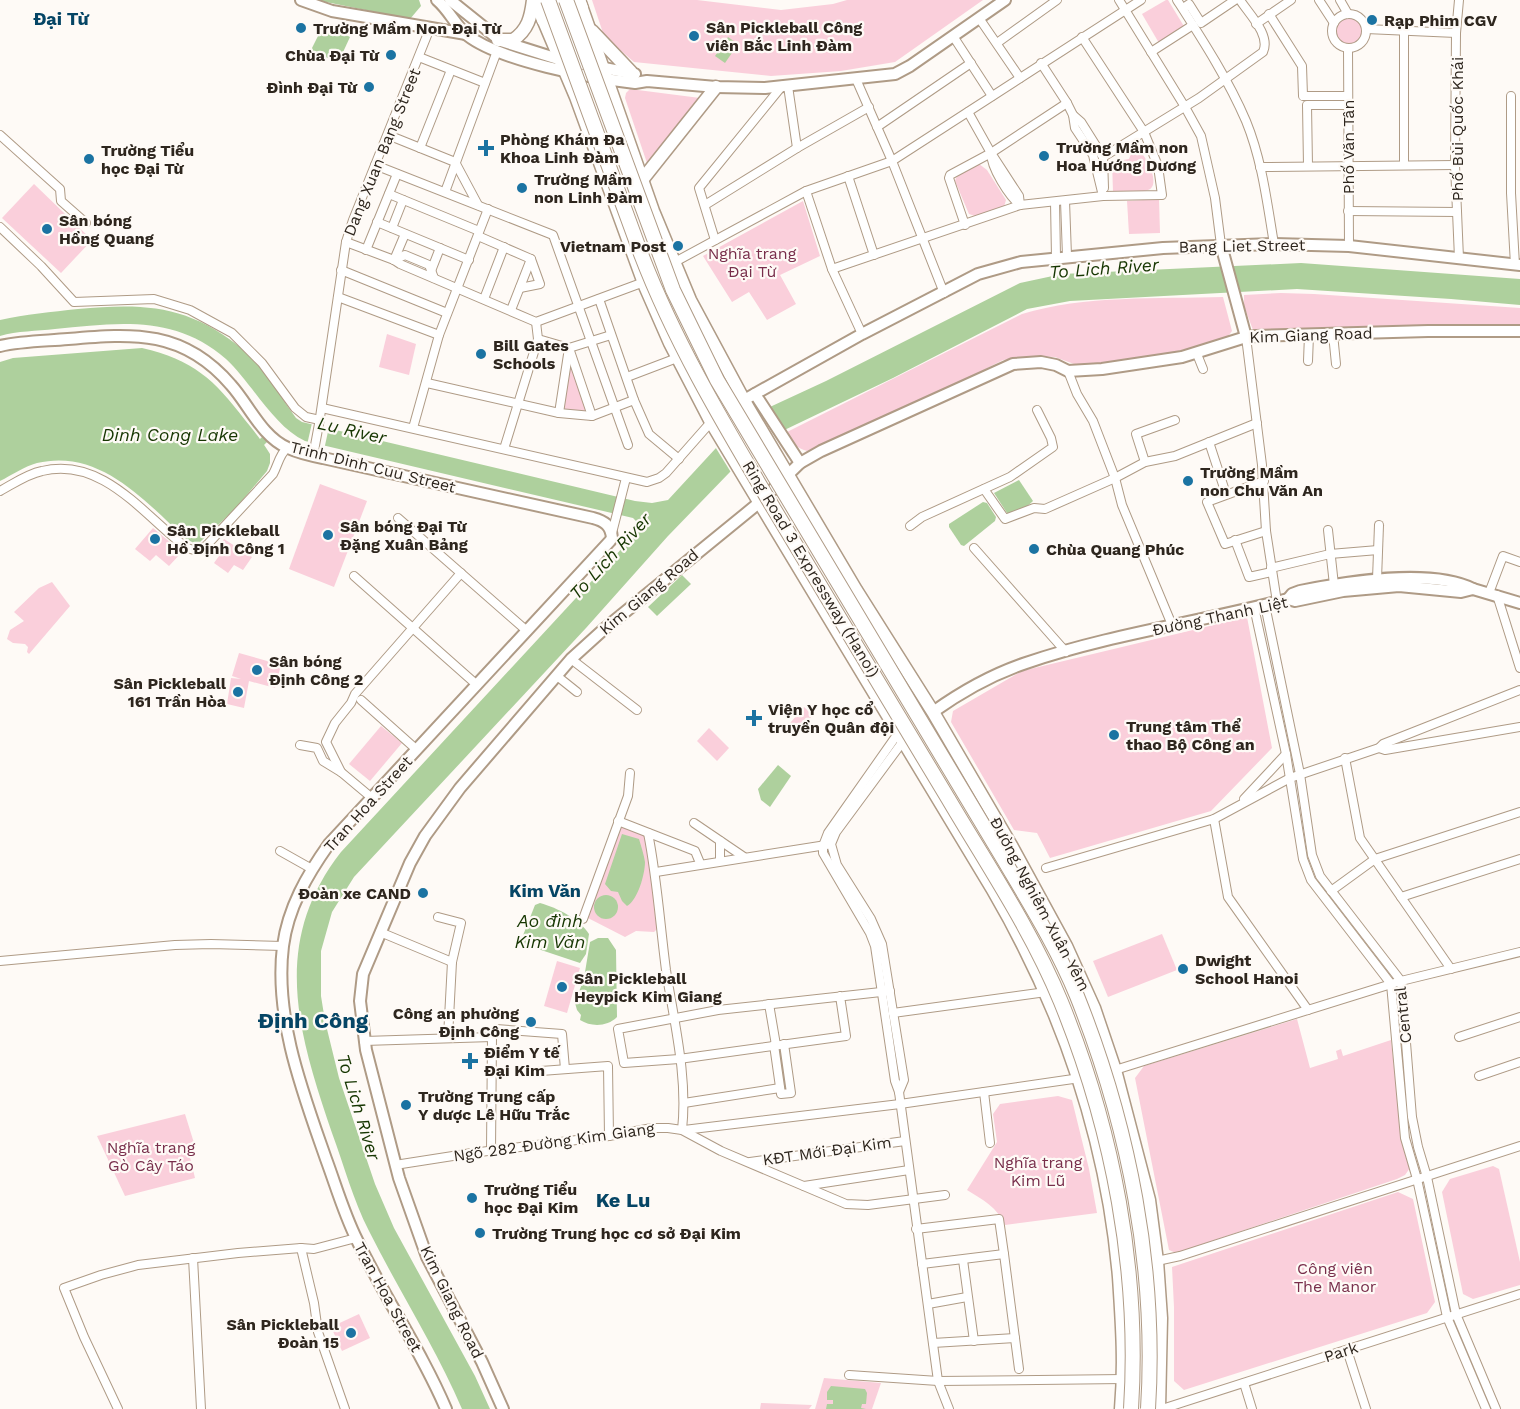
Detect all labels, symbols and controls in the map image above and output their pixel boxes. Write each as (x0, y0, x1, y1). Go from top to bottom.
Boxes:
district label: Đại Từ (33, 8, 90, 29)
place label: Rạp Phim CGV (1384, 11, 1497, 30)
marker: Rạp Phim CGV (1365, 13, 1379, 27)
place label: Sân Pickleball Công viên Bắc Linh Đàm (705, 18, 862, 55)
place label: Trường Mầm Non Đại Từ (313, 19, 502, 38)
marker: Trường Mầm Non Đại Từ (294, 21, 308, 35)
marker: Sân Pickleball Công viên Bắc Linh Đàm (687, 29, 701, 43)
place label: Chùa Đại Từ (285, 46, 380, 65)
marker: Chùa Đại Từ (384, 48, 398, 62)
street label: Phố Bùi Quốc Khái (1448, 57, 1467, 201)
street label: Dang Xuan Bang Street (340, 65, 425, 239)
place label: Đình Đại Từ (267, 78, 358, 97)
marker: Đình Đại Từ (362, 80, 376, 94)
street label: Phố Văn Tân (1339, 100, 1358, 194)
place label: Phòng Khám Đa Khoa Linh Đàm (500, 130, 625, 167)
place label: Trường Mầm non Hoa Hướng Dương (1056, 138, 1196, 175)
marker: Phòng Khám Đa Khoa Linh Đàm (477, 139, 495, 157)
place label: Trường Tiểu học Đại Từ (101, 141, 194, 178)
marker: Trường Mầm non Hoa Hướng Dương (1037, 149, 1051, 163)
marker: Trường Tiểu học Đại Từ (82, 152, 96, 166)
place label: Trường Mầm non Linh Đàm (534, 170, 643, 207)
marker: Trường Mầm non Linh Đàm (515, 181, 529, 195)
place label: Sân bóng Hồng Quang (59, 211, 154, 248)
marker: Sân bóng Hồng Quang (40, 222, 54, 236)
street label: Bang Liet Street (1179, 235, 1306, 257)
place label: Vietnam Post (560, 237, 666, 256)
marker: Vietnam Post (671, 239, 685, 253)
park label: Nghĩa trang Đại Từ (708, 244, 797, 281)
water label: To Lich River (1048, 254, 1161, 282)
street label: Kim Giang Road (1249, 323, 1373, 347)
place label: Bill Gates Schools (493, 336, 569, 373)
marker: Bill Gates Schools (474, 347, 488, 361)
water label: Lu River (316, 412, 389, 448)
water label: Dinh Cong Lake (102, 424, 238, 445)
street label: Trinh Dinh Cuu Street (288, 437, 458, 497)
street label: Ring Road 3 Expressway (Hanoi) (739, 457, 883, 681)
place label: Trường Mầm non Chu Văn An (1200, 463, 1323, 500)
marker: Trường Mầm non Chu Văn An (1181, 474, 1195, 488)
water label: To Lich River (565, 508, 656, 603)
place label: Sân bóng Đại Từ Đặng Xuân Bảng (340, 517, 468, 554)
place label: Sân Pickleball Hồ Định Công 1 (167, 521, 285, 558)
marker: Sân bóng Đại Từ Đặng Xuân Bảng (321, 528, 335, 542)
marker: Sân Pickleball Hồ Định Công 1 (148, 532, 162, 546)
place label: Chùa Quang Phúc (1046, 540, 1184, 559)
marker: Chùa Quang Phúc (1027, 542, 1041, 556)
street label: Kim Giang Road (596, 545, 702, 639)
street label: Đường Thanh Liệt (1151, 592, 1290, 640)
place label: Sân bóng Định Công 2 (269, 652, 363, 689)
marker: Sân bóng Định Công 2 (250, 663, 264, 677)
place label: Sân Pickleball 161 Trần Hòa (113, 674, 227, 711)
marker: Sân Pickleball 161 Trần Hòa (231, 685, 245, 699)
place label: Viện Y học cổ truyền Quân đội (768, 700, 894, 737)
marker: Viện Y học cổ truyền Quân đội (745, 709, 763, 727)
place label: Trung tâm Thể thao Bộ Công an (1126, 717, 1255, 754)
marker: Trung tâm Thể thao Bộ Công an (1107, 728, 1121, 742)
street label: Tran Hoa Street (320, 752, 416, 856)
street label: Đường Nghiêm Xuân Yêm (986, 814, 1094, 994)
district label: Kim Văn (509, 880, 581, 901)
place label: Đoàn xe CAND (298, 884, 411, 903)
marker: Đoàn xe CAND (416, 886, 430, 900)
water label: Ao đình Kim Văn (515, 910, 585, 952)
place label: Dwight School Hanoi (1195, 951, 1298, 988)
marker: Dwight School Hanoi (1176, 962, 1190, 976)
place label: Sân Pickleball Heypick Kim Giang (574, 969, 722, 1006)
marker: Sân Pickleball Heypick Kim Giang (555, 980, 569, 994)
street label: Central (1391, 986, 1415, 1044)
place label: Công an phường Định Công (393, 1004, 519, 1041)
district label: Định Công (258, 1008, 369, 1033)
marker: Công an phường Định Công (524, 1015, 538, 1029)
place label: Điểm Y tế Đại Kim (484, 1043, 561, 1080)
water label: To Lich River (333, 1051, 385, 1164)
marker: Điểm Y tế Đại Kim (461, 1052, 479, 1070)
place label: Trường Trung cấp Y dược Lê Hữu Trắc (418, 1087, 570, 1124)
marker: Trường Trung cấp Y dược Lê Hữu Trắc (399, 1098, 413, 1112)
street label: Ngõ 282 Đường Kim Giang (452, 1118, 656, 1166)
street label: KĐT Mới Đại Kim (761, 1133, 893, 1169)
park label: Nghĩa trang Gò Cây Táo (107, 1138, 196, 1175)
park label: Nghĩa trang Kim Lũ (994, 1153, 1083, 1190)
place label: Trường Tiểu học Đại Kim (484, 1180, 578, 1217)
district label: Ke Lu (596, 1188, 650, 1212)
marker: Trường Tiểu học Đại Kim (465, 1191, 479, 1205)
place label: Trường Trung học cơ sở Đại Kim (492, 1224, 741, 1243)
marker: Trường Trung học cơ sở Đại Kim (473, 1226, 487, 1240)
street label: Tran Hoa Street (350, 1239, 426, 1356)
street label: Kim Giang Road (416, 1242, 488, 1362)
park label: Công viên The Manor (1294, 1259, 1377, 1296)
place label: Sân Pickleball Đoàn 15 (226, 1315, 340, 1352)
marker: Sân Pickleball Đoàn 15 (344, 1326, 358, 1340)
street label: Park (1322, 1338, 1360, 1366)

